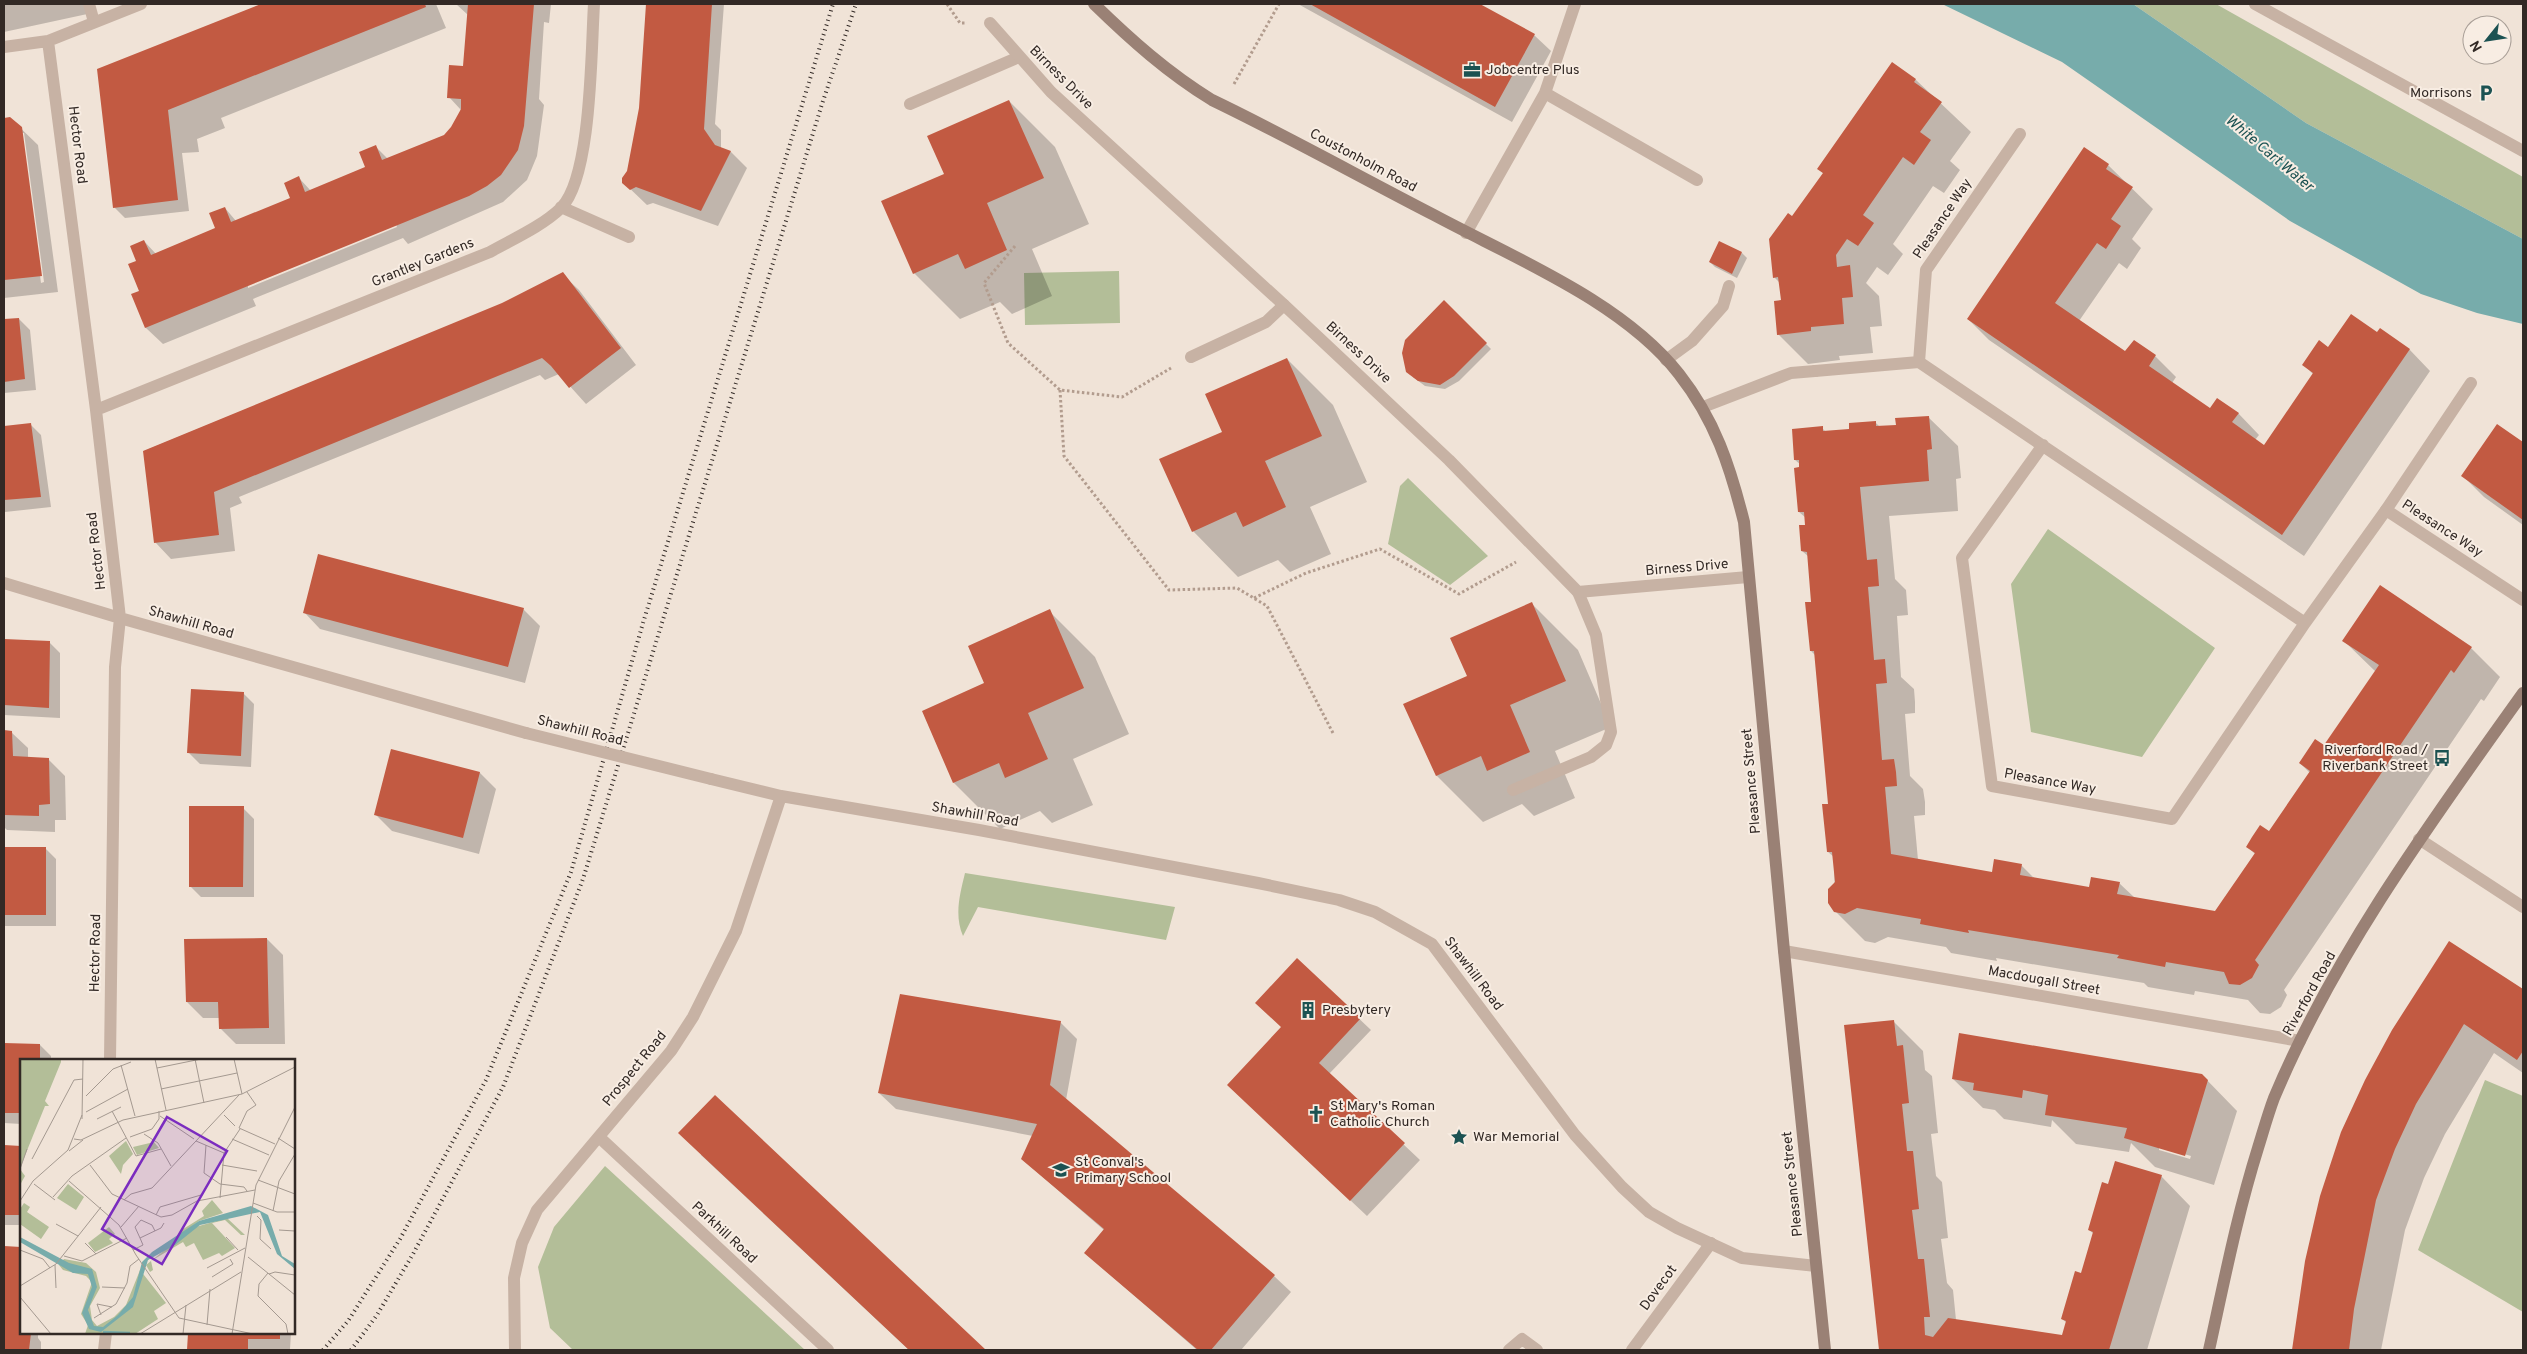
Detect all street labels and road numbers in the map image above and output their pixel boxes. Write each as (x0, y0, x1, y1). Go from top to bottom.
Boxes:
street label: Birness Drive (1026, 43, 1096, 113)
street label: Hector Road (64, 105, 90, 185)
street label: Coustonholm Road (1306, 126, 1420, 196)
street label: Pleasance Way (1910, 176, 1976, 262)
street label: Grantley Gardens (369, 235, 477, 291)
street label: Birness Drive (1322, 318, 1394, 388)
street label: Pleasance Way (2398, 496, 2486, 562)
street label: Hector Road (84, 511, 110, 591)
street label: Birness Drive (1645, 556, 1729, 580)
street label: Shawhill Road (146, 603, 236, 643)
street label: Shawhill Road (535, 712, 625, 750)
street label: Pleasance Street (1739, 728, 1765, 834)
street label: Pleasance Way (2003, 766, 2097, 798)
street label: Shawhill Road (930, 799, 1020, 831)
street label: Hector Road (87, 914, 105, 992)
street label: Shawhill Road (1440, 934, 1506, 1014)
street label: Riverford Road (2280, 949, 2340, 1039)
street label: Macdougall Street (1987, 963, 2101, 999)
street label: Prospect Road (599, 1028, 671, 1110)
street label: Pleasance Street (1779, 1130, 1807, 1238)
street label: Parkhill Road (688, 1198, 760, 1268)
street label: Dovecot (1637, 1262, 1681, 1314)

